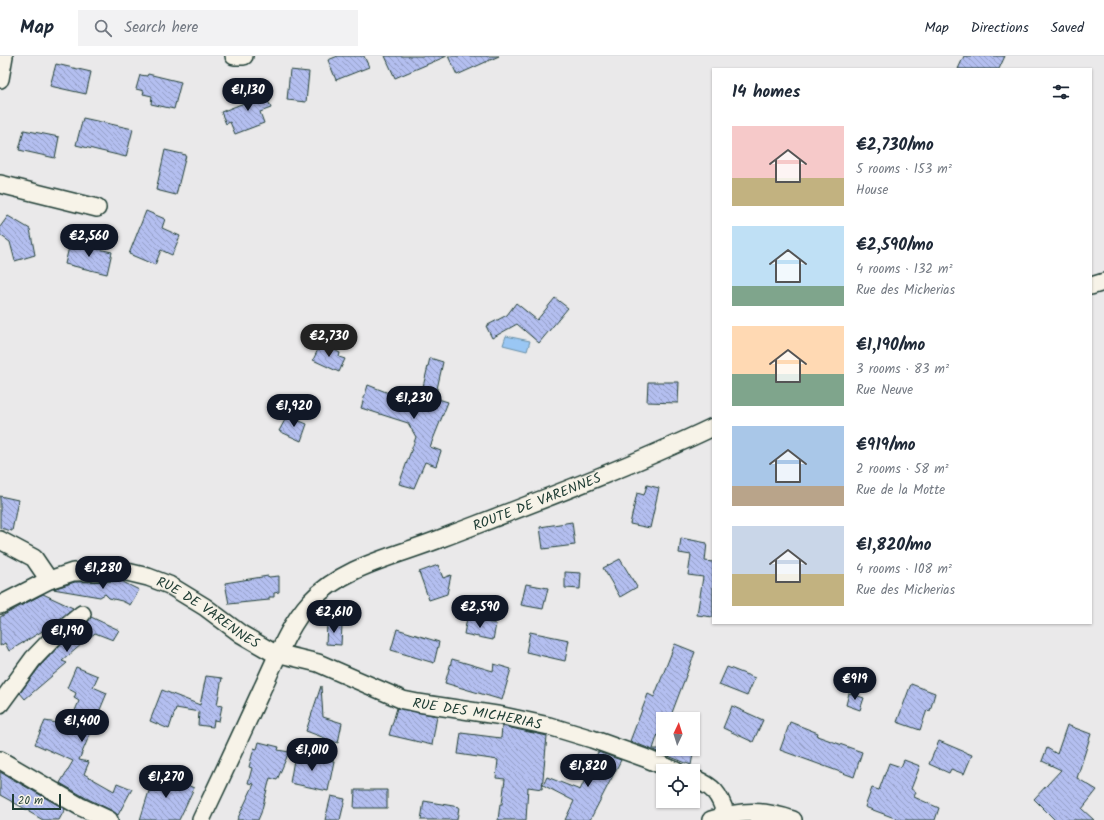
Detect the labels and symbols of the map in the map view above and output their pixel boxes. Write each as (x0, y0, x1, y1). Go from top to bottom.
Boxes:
pin: €1,130 (215, 78, 281, 112)
pin: €2,560 (56, 224, 122, 258)
pin: €2,730 (296, 324, 362, 358)
pin: €1,230 (381, 386, 447, 420)
pin: €1,920 (261, 394, 327, 428)
street label: ROUTE DE VARENNES (470, 467, 605, 537)
pin: €1,280 (70, 556, 136, 590)
street label: RUE DE VARENNES (153, 571, 264, 655)
pin: €2,590 (447, 595, 513, 629)
pin: €2,610 (301, 600, 367, 634)
pin: €1,190 (34, 619, 100, 653)
pin: €919 (831, 667, 879, 701)
street label: RUE DES MICHERIAS (411, 692, 544, 736)
pin: €1,400 (49, 709, 115, 743)
north arrow (656, 712, 700, 756)
pin: €1,010 (279, 738, 345, 772)
pin: €1,820 (555, 754, 621, 788)
pin: €1,270 (133, 765, 199, 799)
scale bar (12, 792, 61, 811)

